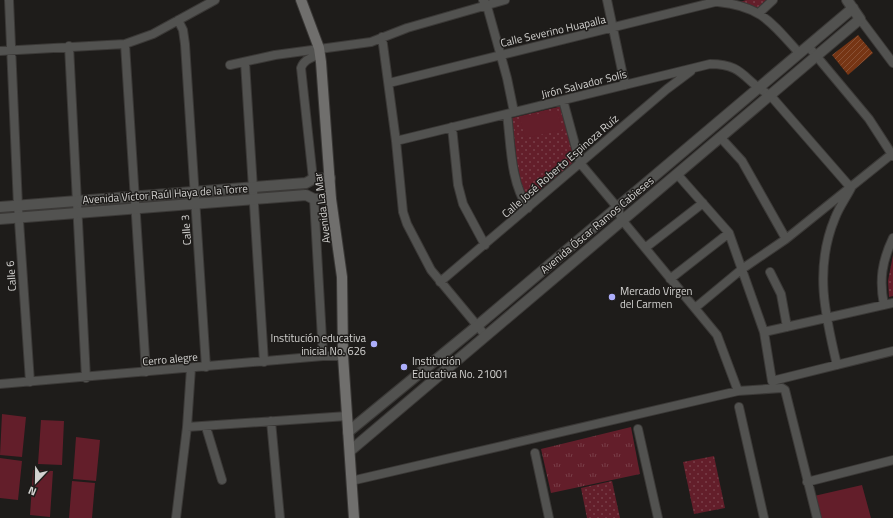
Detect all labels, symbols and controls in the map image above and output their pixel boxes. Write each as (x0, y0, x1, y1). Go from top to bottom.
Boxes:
street label: Calle Severino Huapalla (499, 11, 608, 51)
street label: Jirón Salvador Solís (539, 66, 629, 102)
street label: Calle José Roberto Espinoza Ruíz (498, 111, 622, 221)
street label: Avenida La Mar (310, 172, 334, 244)
street label: Avenida Óscar Ramos Cabieses (537, 173, 657, 277)
street label: Avenida Víctor Raúl Haya de la Torre (82, 180, 249, 208)
street label: Calle 3 (177, 214, 195, 246)
street label: Calle 6 (2, 260, 20, 292)
place label: Mercado Virgen del Carmen (620, 283, 693, 312)
marker: Mercado Virgen del Carmen (607, 292, 617, 302)
place label: Institución educativa inicial No. 626 (270, 330, 366, 359)
marker: Institución educativa inicial No. 626 (369, 339, 379, 349)
street label: Cerro alegre (142, 349, 199, 369)
place label: Institución Educativa No. 21001 (412, 353, 508, 382)
marker: Institución Educativa No. 21001 (399, 362, 409, 372)
north arrow (16, 462, 56, 502)
text: N (26, 482, 39, 500)

